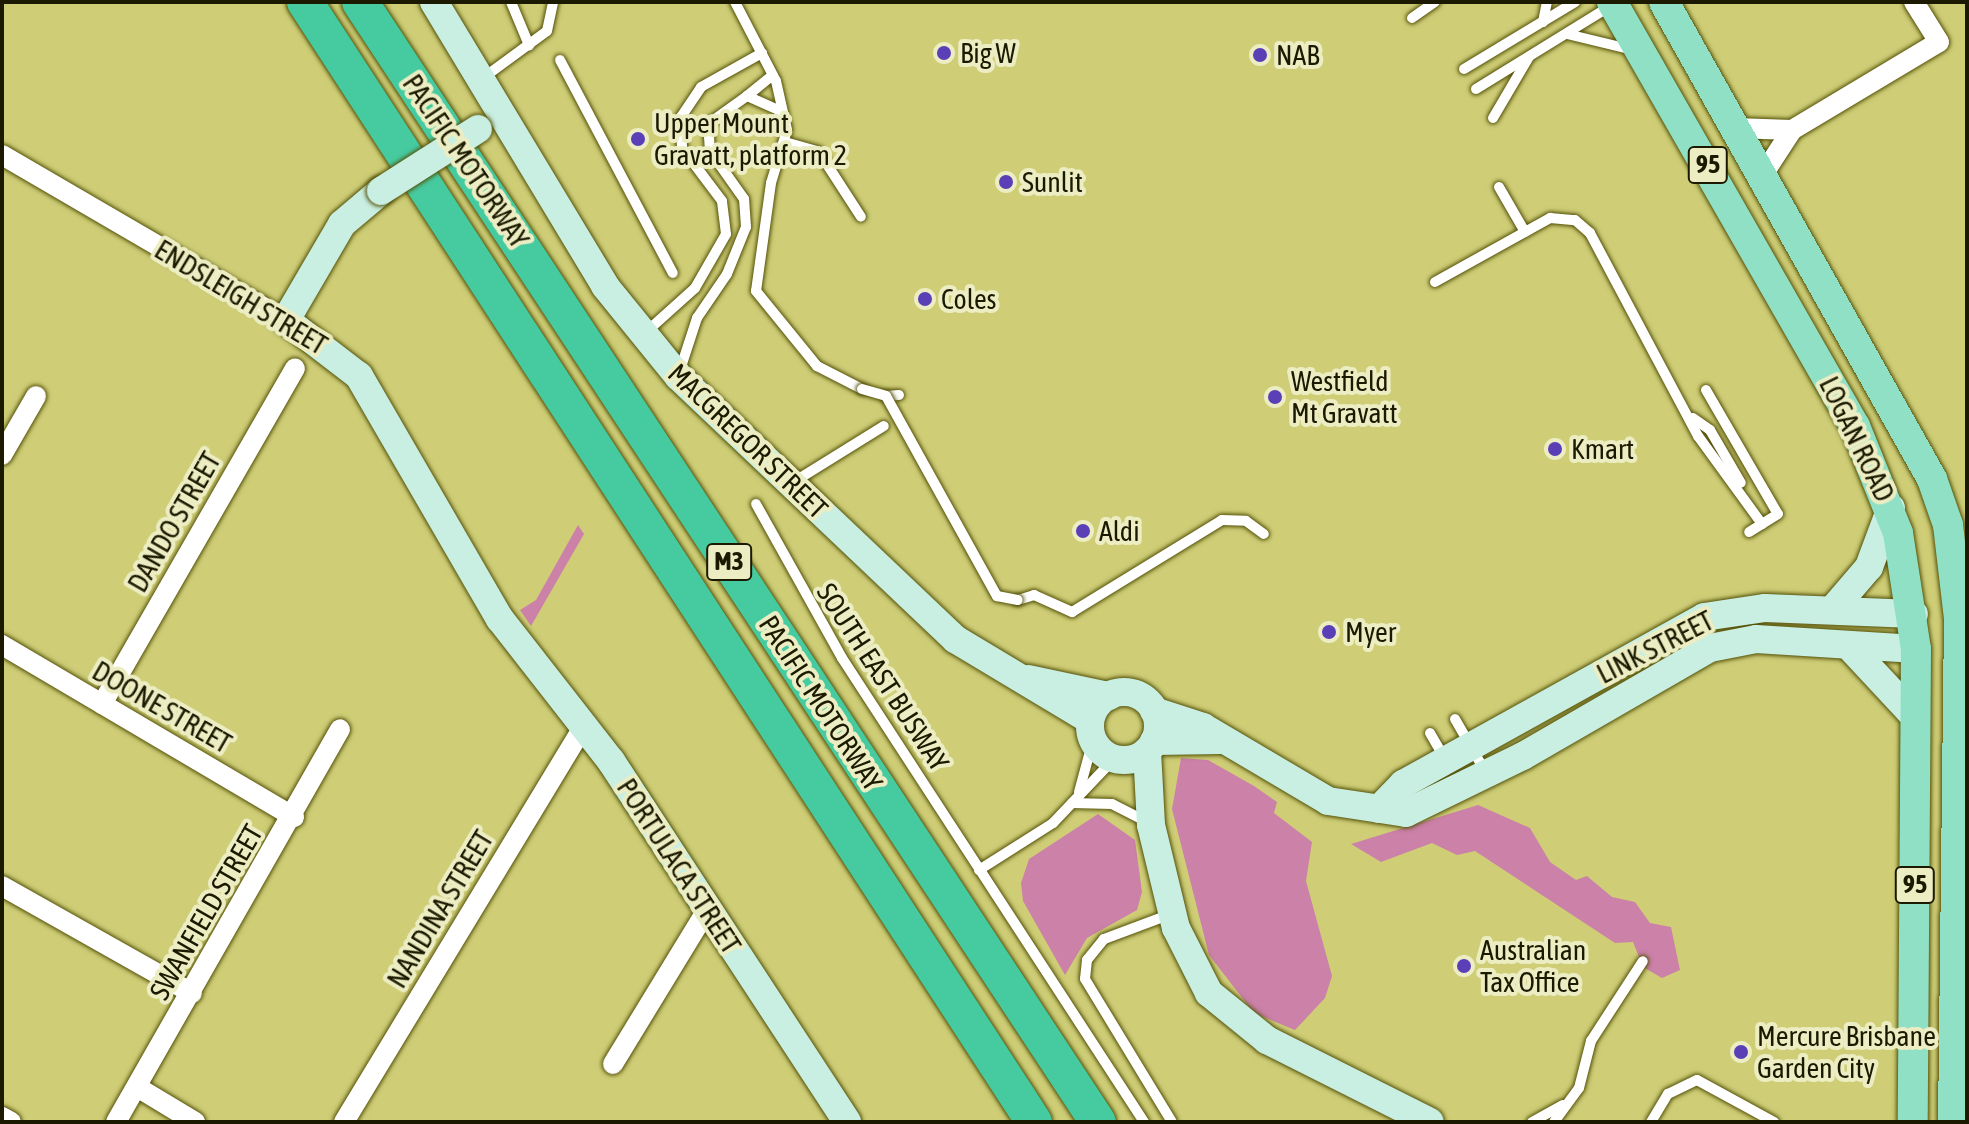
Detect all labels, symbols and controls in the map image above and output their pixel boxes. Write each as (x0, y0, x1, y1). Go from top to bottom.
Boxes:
place label: Big W (960, 36, 1016, 70)
place label: NAB (1276, 38, 1320, 72)
marker: Big W (935, 44, 953, 62)
marker: NAB (1251, 46, 1269, 64)
street label: PACIFIC MOTORWAY (396, 68, 536, 254)
place label: Upper Mount Gravatt, platform 2 (654, 106, 847, 172)
marker: Upper Mount Gravatt, platform 2 (629, 130, 647, 148)
road number: 95 (1686, 143, 1730, 187)
place label: Sunlit (1022, 165, 1083, 199)
marker: Sunlit (997, 173, 1015, 191)
street label: ENDSLEIGH STREET (149, 232, 333, 362)
place label: Coles (941, 282, 996, 316)
marker: Coles (916, 290, 934, 308)
street label: MACGREGOR STREET (661, 356, 835, 526)
place label: Westfield Mt Gravatt (1291, 364, 1398, 430)
street label: LOGAN ROAD (1812, 371, 1902, 507)
marker: Westfield Mt Gravatt (1266, 388, 1284, 406)
place label: Kmart (1571, 432, 1634, 466)
marker: Kmart (1546, 440, 1564, 458)
street label: DANDO STREET (120, 446, 228, 598)
place label: Aldi (1099, 514, 1140, 548)
marker: Aldi (1074, 522, 1092, 540)
road number: M3 (705, 540, 753, 584)
street label: SOUTH EAST BUSWAY (810, 577, 956, 777)
street label: LINK STREET (1591, 603, 1719, 691)
street label: PACIFIC MOTORWAY (752, 609, 890, 797)
place label: Myer (1345, 615, 1396, 649)
marker: Myer (1320, 623, 1338, 641)
street label: DOONE STREET (87, 654, 237, 760)
street label: PORTULACA STREET (610, 772, 748, 960)
street label: SWANFIELD STREET (142, 818, 270, 1006)
street label: NANDINA STREET (380, 824, 500, 994)
road number: 95 (1893, 863, 1937, 907)
place label: Australian Tax Office (1480, 933, 1586, 999)
marker: Australian Tax Office (1455, 957, 1473, 975)
place label: Mercure Brisbane Garden City (1757, 1019, 1936, 1085)
marker: Mercure Brisbane Garden City (1732, 1043, 1750, 1061)

